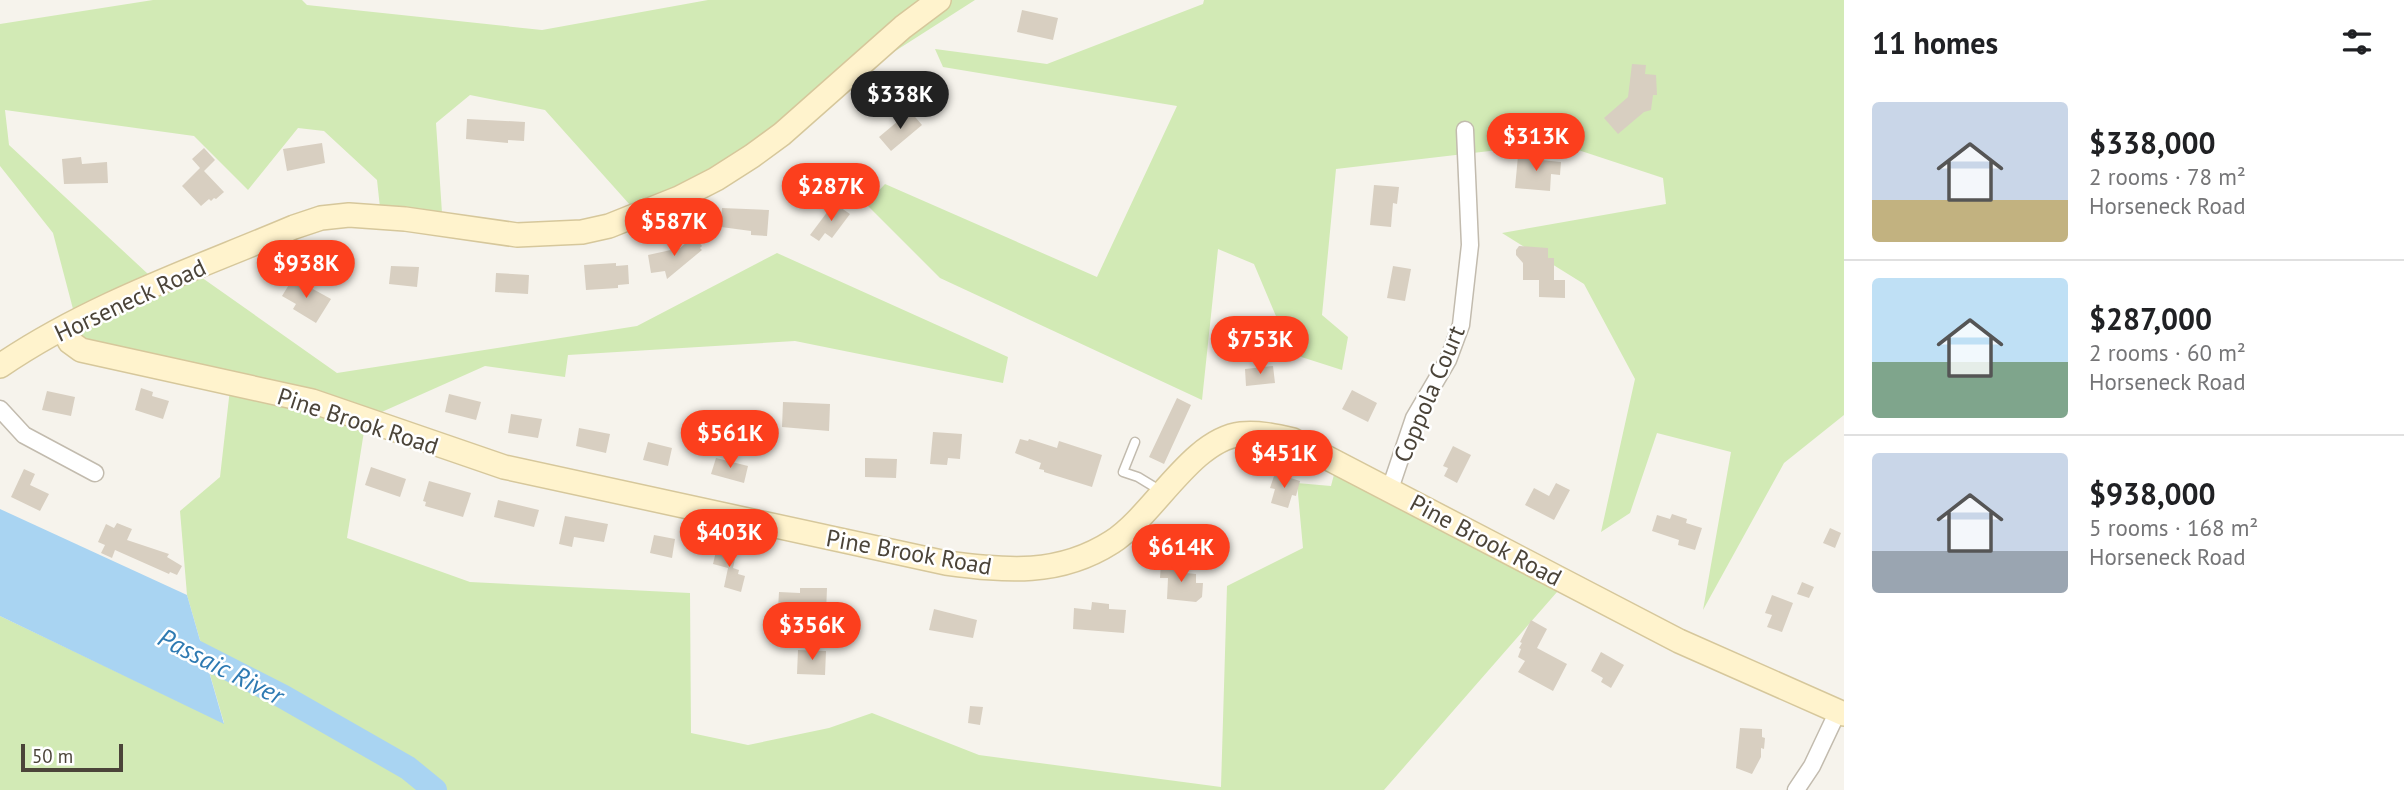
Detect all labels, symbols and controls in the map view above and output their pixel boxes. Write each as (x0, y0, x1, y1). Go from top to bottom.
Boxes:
text: 11 homes (1872, 23, 1998, 62)
icon: filters (2338, 23, 2376, 61)
pin: $338K (851, 72, 949, 131)
text: $338K (867, 79, 933, 108)
pin: $313K (1487, 114, 1585, 173)
text: $313K (1503, 121, 1569, 150)
text: $338,000 (2089, 123, 2216, 162)
icon: home (1928, 130, 2012, 214)
text: 2 rooms · 78 m² (2089, 162, 2246, 191)
pin: $287K (782, 164, 880, 223)
text: $287K (798, 171, 864, 200)
text: Horseneck Road (2089, 191, 2246, 220)
pin: $587K (625, 198, 723, 258)
text: $587K (641, 206, 707, 235)
pin: $938K (257, 240, 355, 300)
text: $938K (273, 248, 339, 277)
street label: Horseneck Road (49, 251, 211, 349)
text: $287,000 (2089, 299, 2212, 338)
icon: home (1928, 306, 2012, 390)
pin: $753K (1211, 316, 1309, 376)
street label: Coppola Court (1386, 321, 1472, 467)
text: $753K (1227, 324, 1293, 353)
text: 2 rooms · 60 m² (2089, 338, 2246, 367)
text: Horseneck Road (2089, 367, 2246, 396)
street label: Pine Brook Road (274, 380, 442, 462)
pin: $561K (681, 410, 779, 470)
text: $561K (697, 418, 763, 447)
pin: $451K (1235, 430, 1333, 490)
text: $451K (1251, 438, 1317, 467)
text: $938,000 (2089, 474, 2216, 513)
icon: home (1928, 481, 2012, 565)
street label: Pine Brook Road (1405, 487, 1567, 593)
pin: $403K (680, 510, 778, 569)
text: 5 rooms · 168 m² (2089, 513, 2258, 542)
text: $403K (696, 517, 762, 546)
street label: Pine Brook Road (824, 522, 994, 582)
pin: $614K (1132, 524, 1230, 584)
text: $614K (1148, 532, 1214, 561)
text: Horseneck Road (2089, 542, 2246, 571)
pin: $356K (763, 602, 861, 662)
text: $356K (779, 610, 845, 639)
water label: Passaic River (153, 620, 291, 712)
scale bar (21, 741, 122, 773)
text: 50 m (32, 744, 73, 768)

